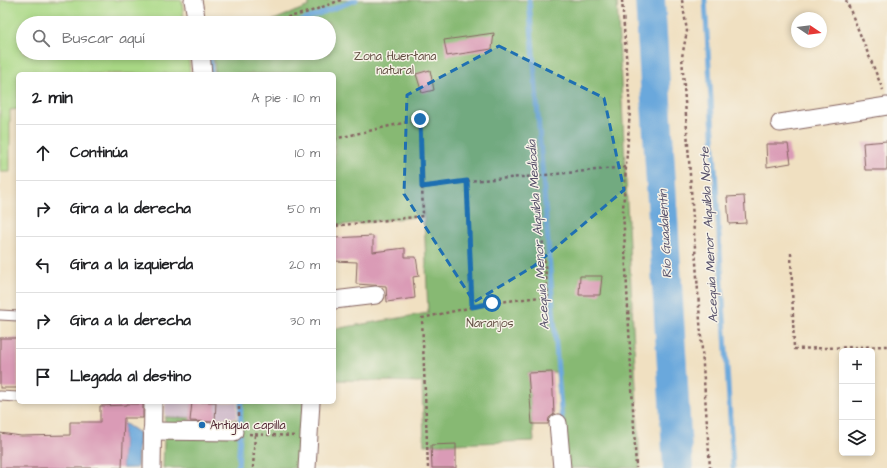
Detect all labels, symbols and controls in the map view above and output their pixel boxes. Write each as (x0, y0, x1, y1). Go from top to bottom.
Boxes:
north arrow (791, 12, 827, 48)
search box (16, 16, 336, 60)
icon: search (30, 27, 52, 49)
text: Buscar aquí (62, 28, 144, 49)
park label: Zona Huertana natural (354, 48, 436, 79)
text: 2 min (32, 86, 73, 110)
text: A pie · 110 m (251, 89, 320, 107)
route end (411, 110, 429, 128)
water label: Acequia Menor Alquibla Mediodía (522, 138, 554, 331)
icon: ahead (32, 142, 54, 164)
text: Continúa (70, 142, 128, 163)
text: 10 m (295, 144, 320, 162)
water label: Acequia Menor Alquibla Norte (695, 145, 723, 323)
water label: Río Guadalentín (654, 188, 676, 279)
icon: right (32, 198, 54, 220)
text: Gira a la derecha (70, 198, 191, 219)
text: 50 m (287, 200, 320, 218)
icon: left (32, 254, 54, 276)
text: Gira a la izquierda (70, 254, 193, 275)
text: 20 m (289, 256, 320, 274)
route start (483, 294, 501, 312)
icon: right (32, 310, 54, 332)
text: Gira a la derecha (70, 310, 191, 331)
text: 30 m (290, 312, 320, 330)
park label: Naranjos (466, 315, 514, 332)
map controls (839, 348, 875, 456)
button: + (839, 348, 875, 384)
icon: arrive (32, 366, 54, 388)
text: Llegada al destino (70, 366, 191, 387)
button: − (839, 384, 875, 420)
place label: Antigua capilla (210, 417, 286, 435)
marker: Antigua capilla (197, 420, 207, 430)
button: layers (839, 420, 875, 456)

